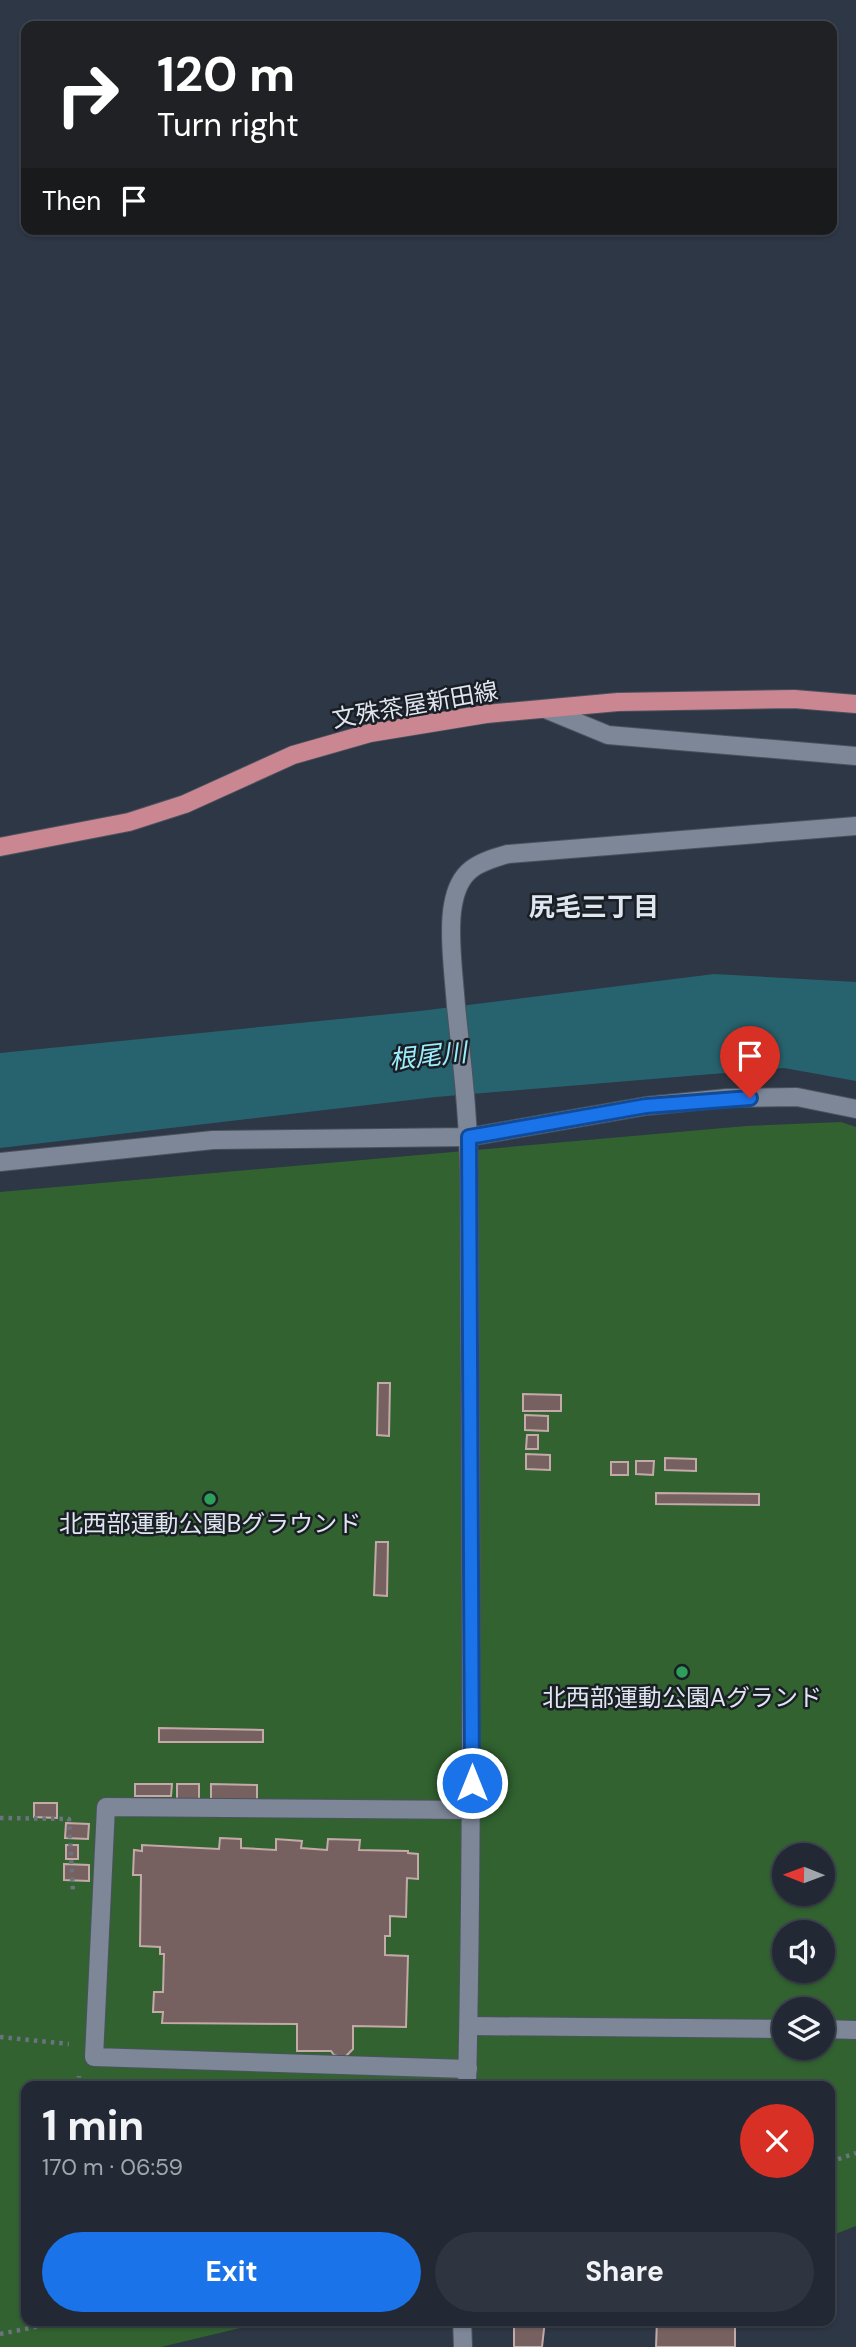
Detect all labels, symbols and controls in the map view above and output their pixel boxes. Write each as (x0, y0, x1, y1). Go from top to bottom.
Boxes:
text: 120 m (157, 42, 295, 106)
icon: right (42, 49, 133, 140)
text: Turn right (157, 104, 299, 146)
icon: arrive (115, 182, 153, 220)
text: Then (42, 184, 101, 218)
street label: 文殊茶屋新田線 (329, 675, 500, 734)
district label: 尻毛三丁目 (529, 890, 659, 924)
pin (720, 1026, 780, 1098)
water label: 根尾川 (387, 1035, 472, 1077)
icon: arrive (731, 1037, 769, 1075)
marker: 北西部運動公園Bグラウンド (202, 1491, 218, 1507)
place label: 北西部運動公園Bグラウンド (59, 1508, 361, 1539)
marker: 北西部運動公園Aグランド (674, 1664, 690, 1680)
place label: 北西部運動公園Aグランド (542, 1682, 822, 1713)
position arrow (435, 1746, 509, 1820)
north arrow (772, 1843, 835, 1906)
map controls (772, 1843, 835, 2060)
button: sound (772, 1920, 835, 1983)
button: layers (772, 1997, 835, 2060)
text: 1 min (42, 2098, 144, 2153)
button: close (740, 2104, 814, 2178)
text: 170 m · 06:59 (42, 2152, 183, 2182)
button: Exit (42, 2232, 421, 2312)
button: Share (435, 2232, 814, 2312)

